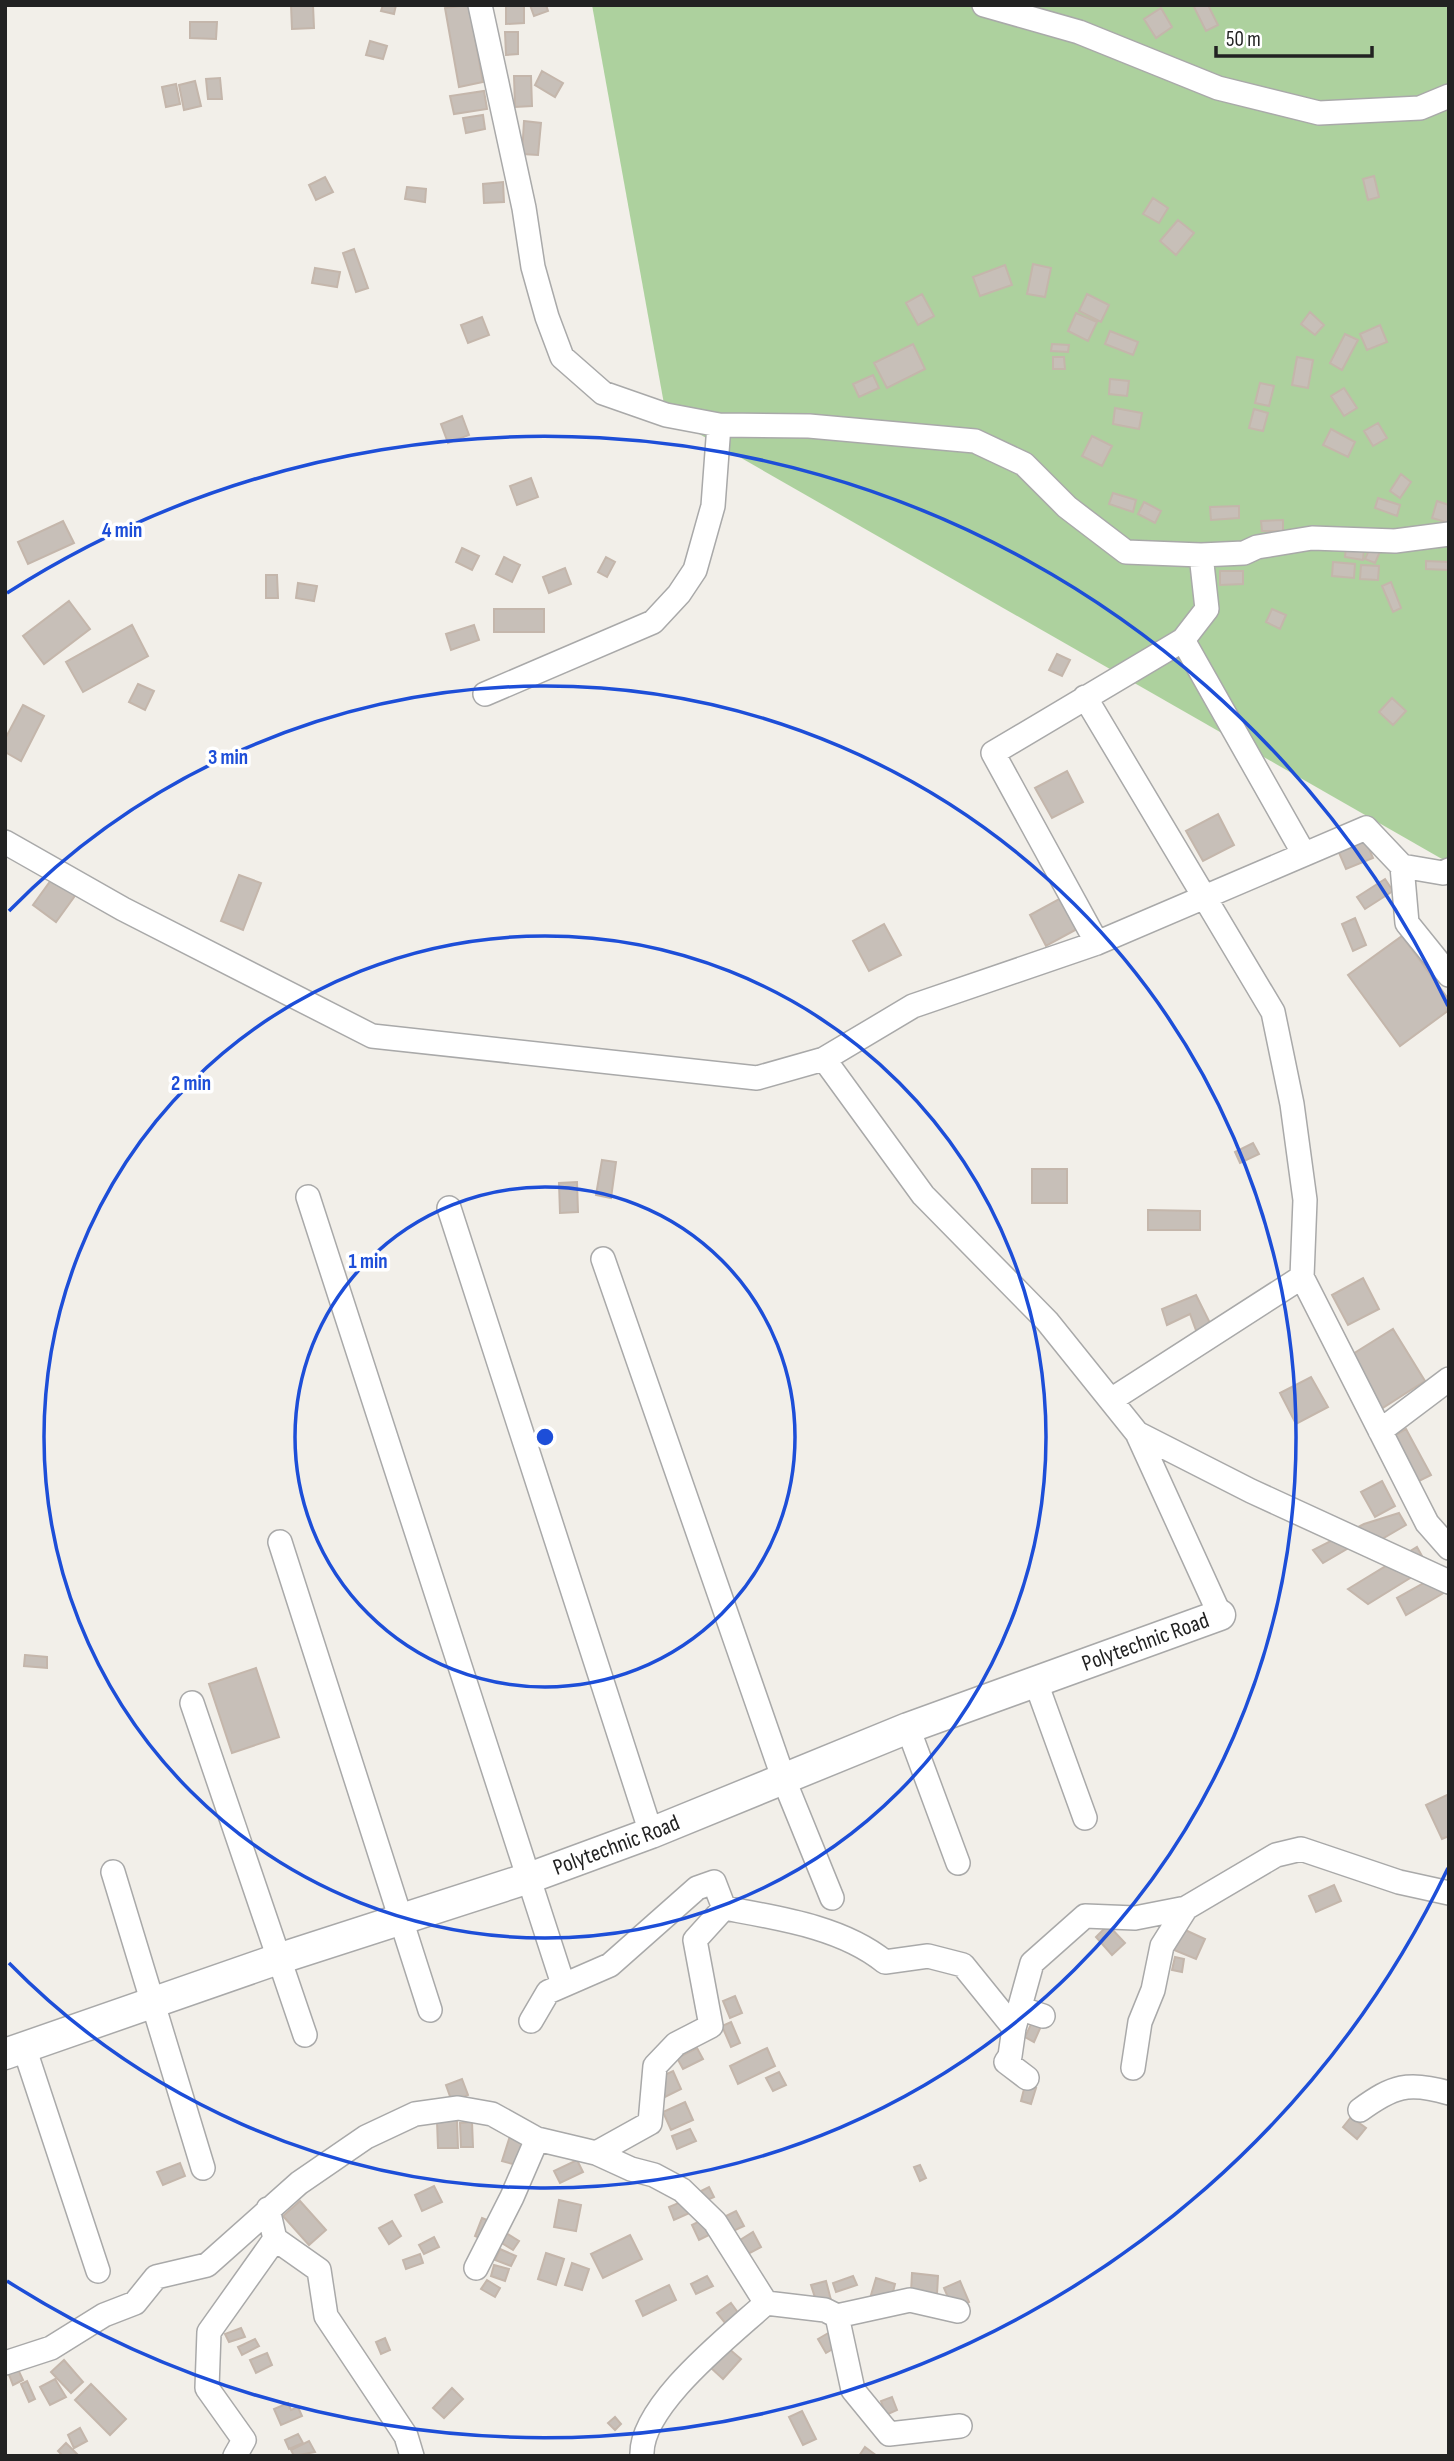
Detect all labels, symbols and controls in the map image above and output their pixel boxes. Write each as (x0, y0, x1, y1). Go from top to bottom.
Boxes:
scale bar (1216, 14, 1372, 58)
text: 50 m (1226, 27, 1261, 52)
text: 4 min (102, 518, 142, 543)
text: 3 min (208, 745, 248, 770)
text: 2 min (171, 1071, 211, 1096)
text: 1 min (348, 1249, 388, 1274)
centre of rings (533, 1425, 557, 1449)
street label: Polytechnic Road (1078, 1606, 1213, 1678)
street label: Polytechnic Road (549, 1809, 684, 1882)

